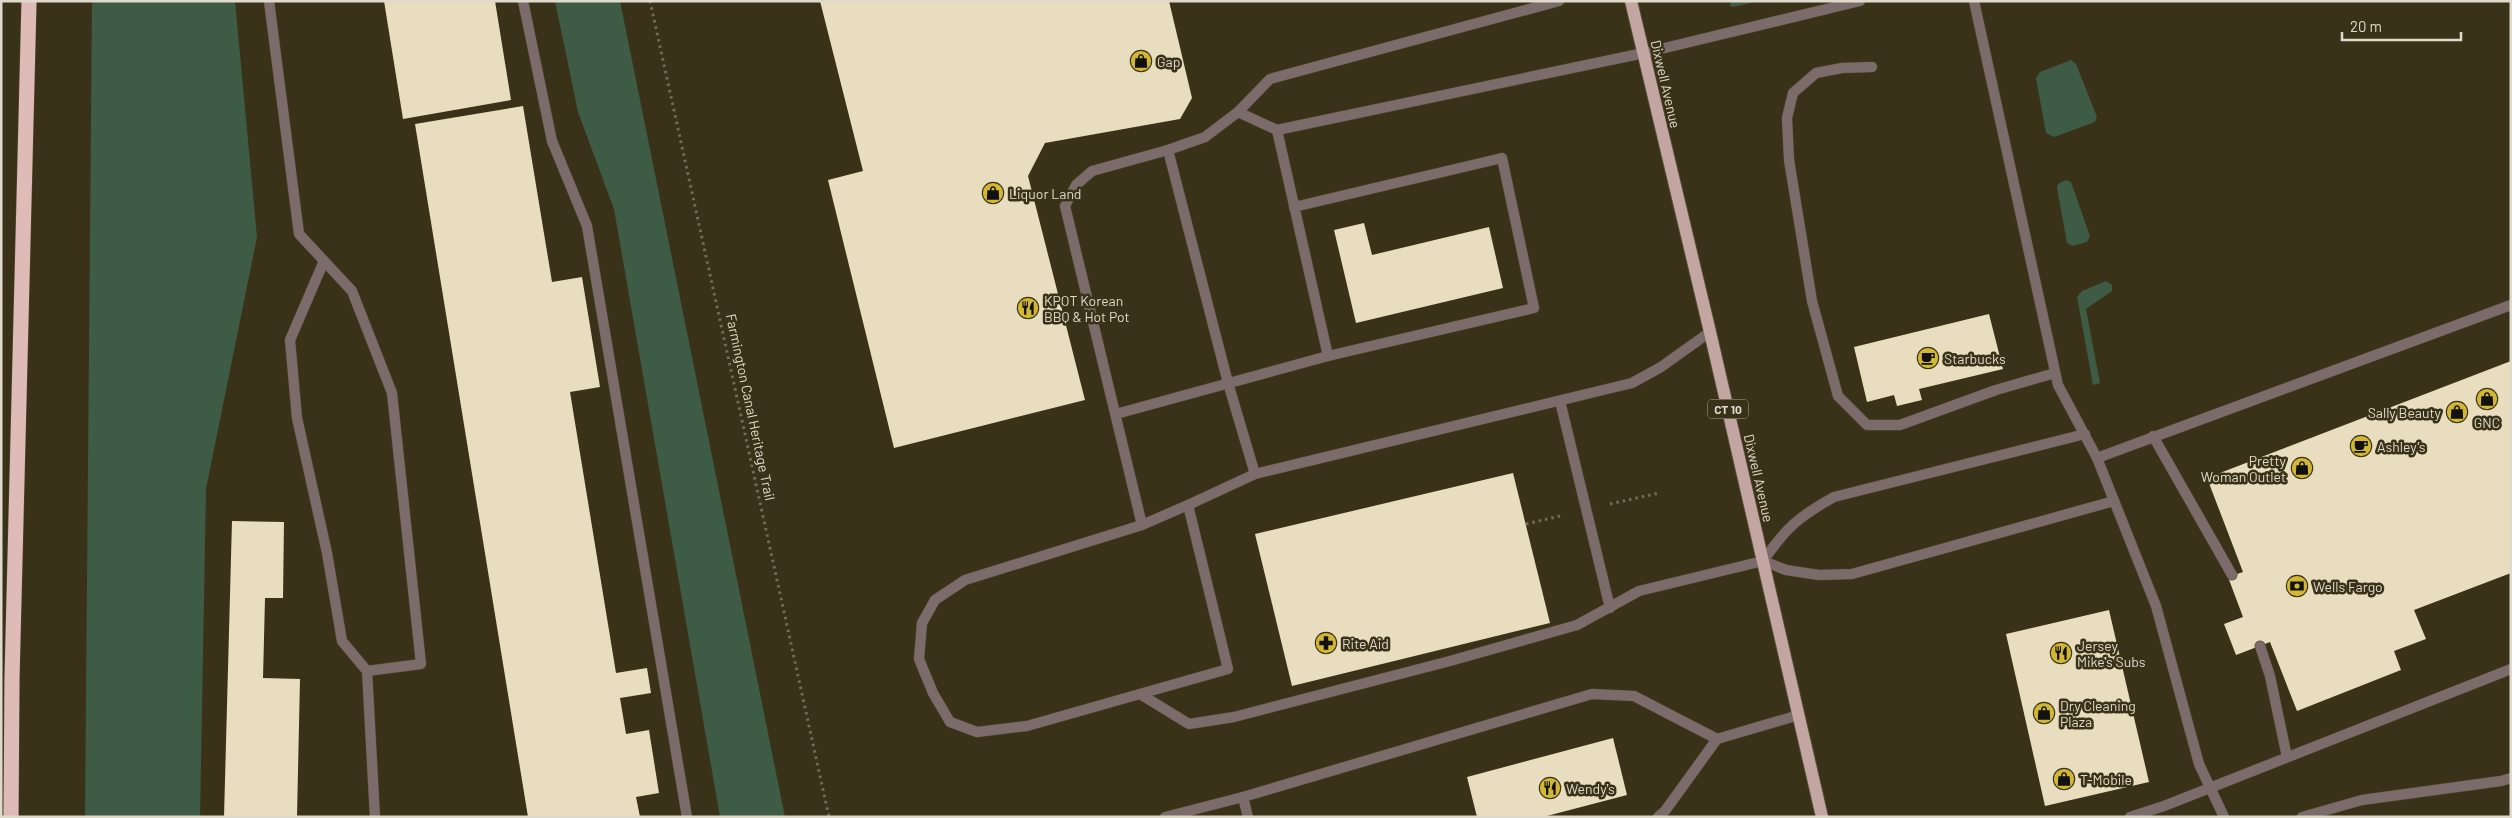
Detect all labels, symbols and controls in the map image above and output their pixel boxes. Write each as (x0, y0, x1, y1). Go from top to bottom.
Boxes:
scale bar (2342, 10, 2461, 42)
text: 20 m (2350, 17, 2382, 35)
street label: Dixwell Avenue (1648, 38, 1684, 130)
shop icon: Gap (1129, 49, 1153, 73)
place label: Gap (1157, 53, 1180, 70)
shop icon: Liquor Land (981, 181, 1005, 205)
place label: Liquor Land (1009, 185, 1081, 202)
place label: KPOT Korean BBQ & Hot Pot (1044, 292, 1130, 325)
restaurant icon: KPOT Korean BBQ & Hot Pot (1016, 296, 1040, 320)
street label: Farmington Canal Heritage Trail (723, 312, 779, 502)
cafe icon: Starbucks (1916, 346, 1940, 370)
place label: Starbucks (1944, 350, 2006, 367)
shop icon: GNC (2475, 387, 2499, 411)
road number: CT 10 (1708, 399, 1748, 418)
shop icon: Sally Beauty (2445, 400, 2469, 424)
place label: Sally Beauty (2368, 404, 2442, 421)
place label: GNC (2474, 414, 2500, 431)
street label: Dixwell Avenue (1741, 432, 1777, 524)
cafe icon: Ashley’s (2349, 434, 2373, 458)
place label: Ashley’s (2377, 438, 2426, 455)
place label: Pretty Woman Outlet (2201, 452, 2287, 485)
shop icon: Pretty Woman Outlet (2290, 456, 2314, 480)
bank icon: Wells Fargo (2285, 574, 2309, 598)
place label: Wells Fargo (2313, 578, 2383, 595)
pharmacy icon: Rite Aid (1314, 631, 1338, 655)
place label: Rite Aid (1342, 635, 1389, 652)
place label: Jersey Mike's Subs (2077, 637, 2146, 670)
restaurant icon: Jersey Mike's Subs (2049, 641, 2073, 665)
place label: Dry Cleaning Plaza (2060, 697, 2136, 730)
shop icon: Dry Cleaning Plaza (2032, 701, 2056, 725)
shop icon: T-Mobile (2052, 767, 2076, 791)
place label: T-Mobile (2080, 771, 2132, 788)
restaurant icon: Wendy's (1538, 776, 1562, 800)
place label: Wendy's (1566, 780, 1615, 797)

